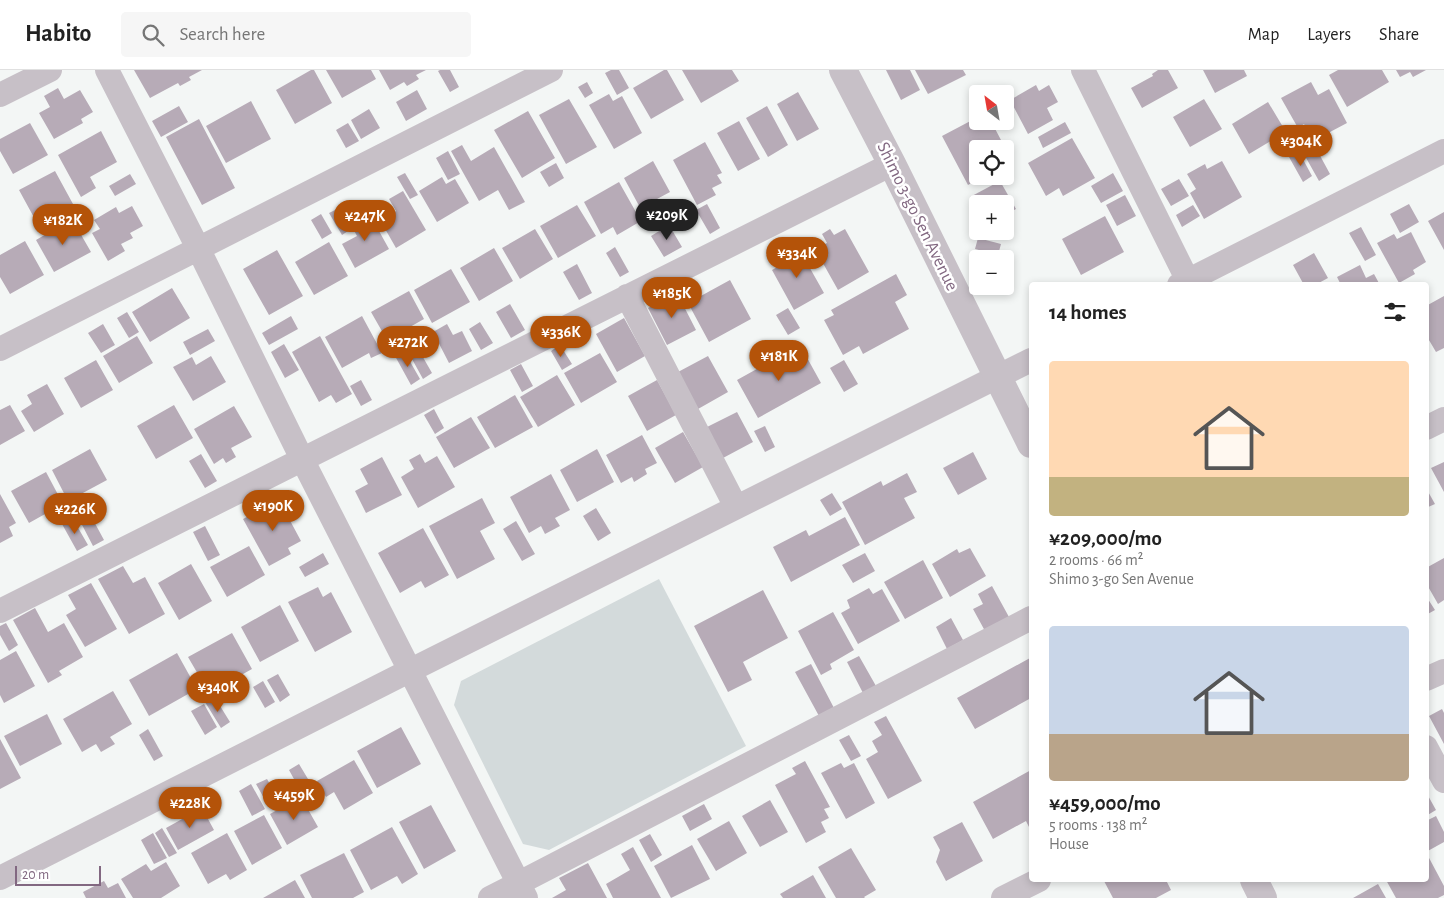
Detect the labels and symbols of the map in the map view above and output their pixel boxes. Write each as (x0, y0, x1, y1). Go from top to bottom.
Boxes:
north arrow (969, 85, 1014, 130)
pin: ¥304K (1266, 124, 1336, 167)
street label: Shimo 3-go Sen Avenue (873, 139, 961, 294)
pin: ¥209K (632, 198, 702, 241)
pin: ¥247K (330, 200, 400, 242)
pin: ¥182K (28, 204, 98, 246)
pin: ¥334K (762, 236, 832, 279)
pin: ¥185K (637, 276, 707, 319)
pin: ¥336K (526, 316, 596, 358)
pin: ¥272K (373, 326, 443, 368)
pin: ¥181K (744, 340, 814, 382)
pin: ¥190K (238, 490, 308, 532)
pin: ¥226K (40, 492, 110, 535)
pin: ¥340K (183, 670, 253, 713)
pin: ¥459K (259, 778, 329, 821)
pin: ¥228K (155, 786, 225, 829)
scale bar (15, 863, 101, 886)

